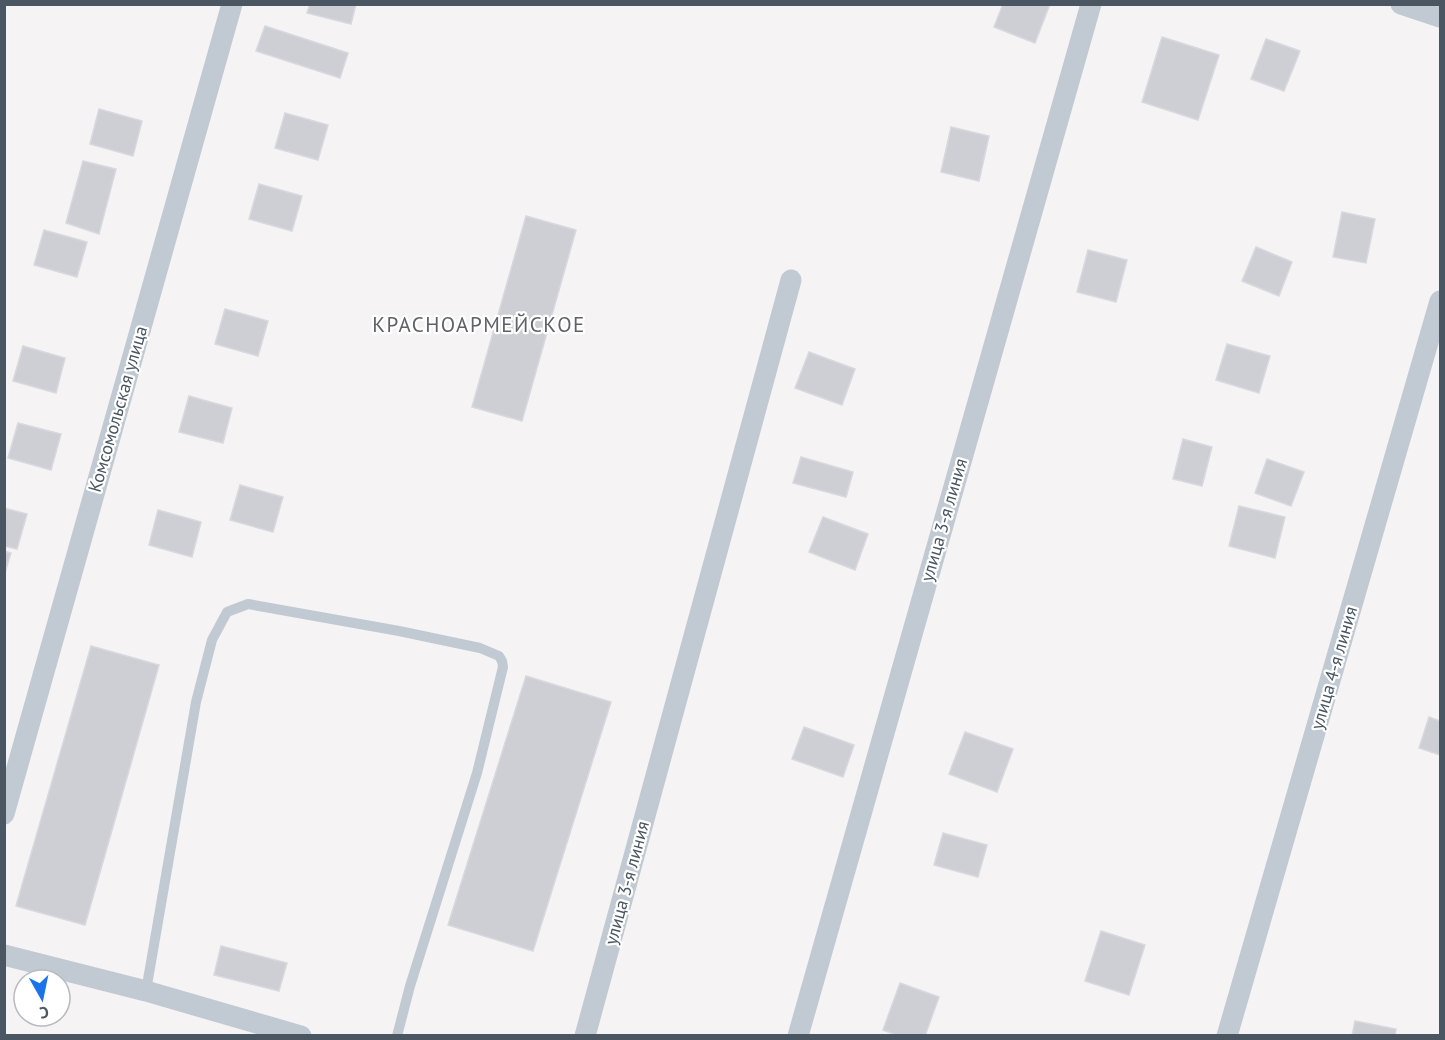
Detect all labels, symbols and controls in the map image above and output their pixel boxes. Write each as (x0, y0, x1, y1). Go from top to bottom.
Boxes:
district label: КРАСНОАРМЕЙСКОЕ (372, 311, 586, 338)
street label: Комсомольская улица (83, 323, 152, 495)
street label: улица 3-я линия (915, 456, 972, 584)
street label: улица 4-я линия (1305, 604, 1362, 732)
street label: улица 3-я линия (599, 818, 654, 947)
north arrow (12, 968, 72, 1028)
text: С (38, 1002, 50, 1023)

